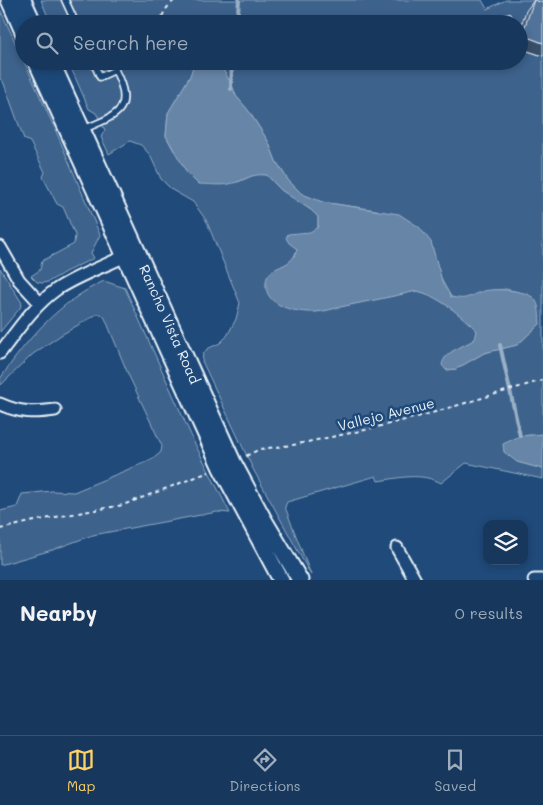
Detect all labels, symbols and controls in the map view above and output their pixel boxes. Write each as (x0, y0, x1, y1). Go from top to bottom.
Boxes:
search box (15, 15, 528, 70)
icon: search (33, 29, 61, 57)
text: Search here (73, 30, 189, 55)
street label: Rancho Vista Road (135, 261, 205, 387)
street label: Vallejo Avenue (336, 393, 436, 435)
map controls (483, 520, 528, 565)
button: layers (483, 520, 528, 565)
text: Nearby (20, 599, 97, 626)
text: 0 results (455, 602, 523, 623)
tab: Map (67, 746, 95, 795)
tab: Directions (229, 746, 301, 795)
tab: Saved (434, 746, 476, 795)

